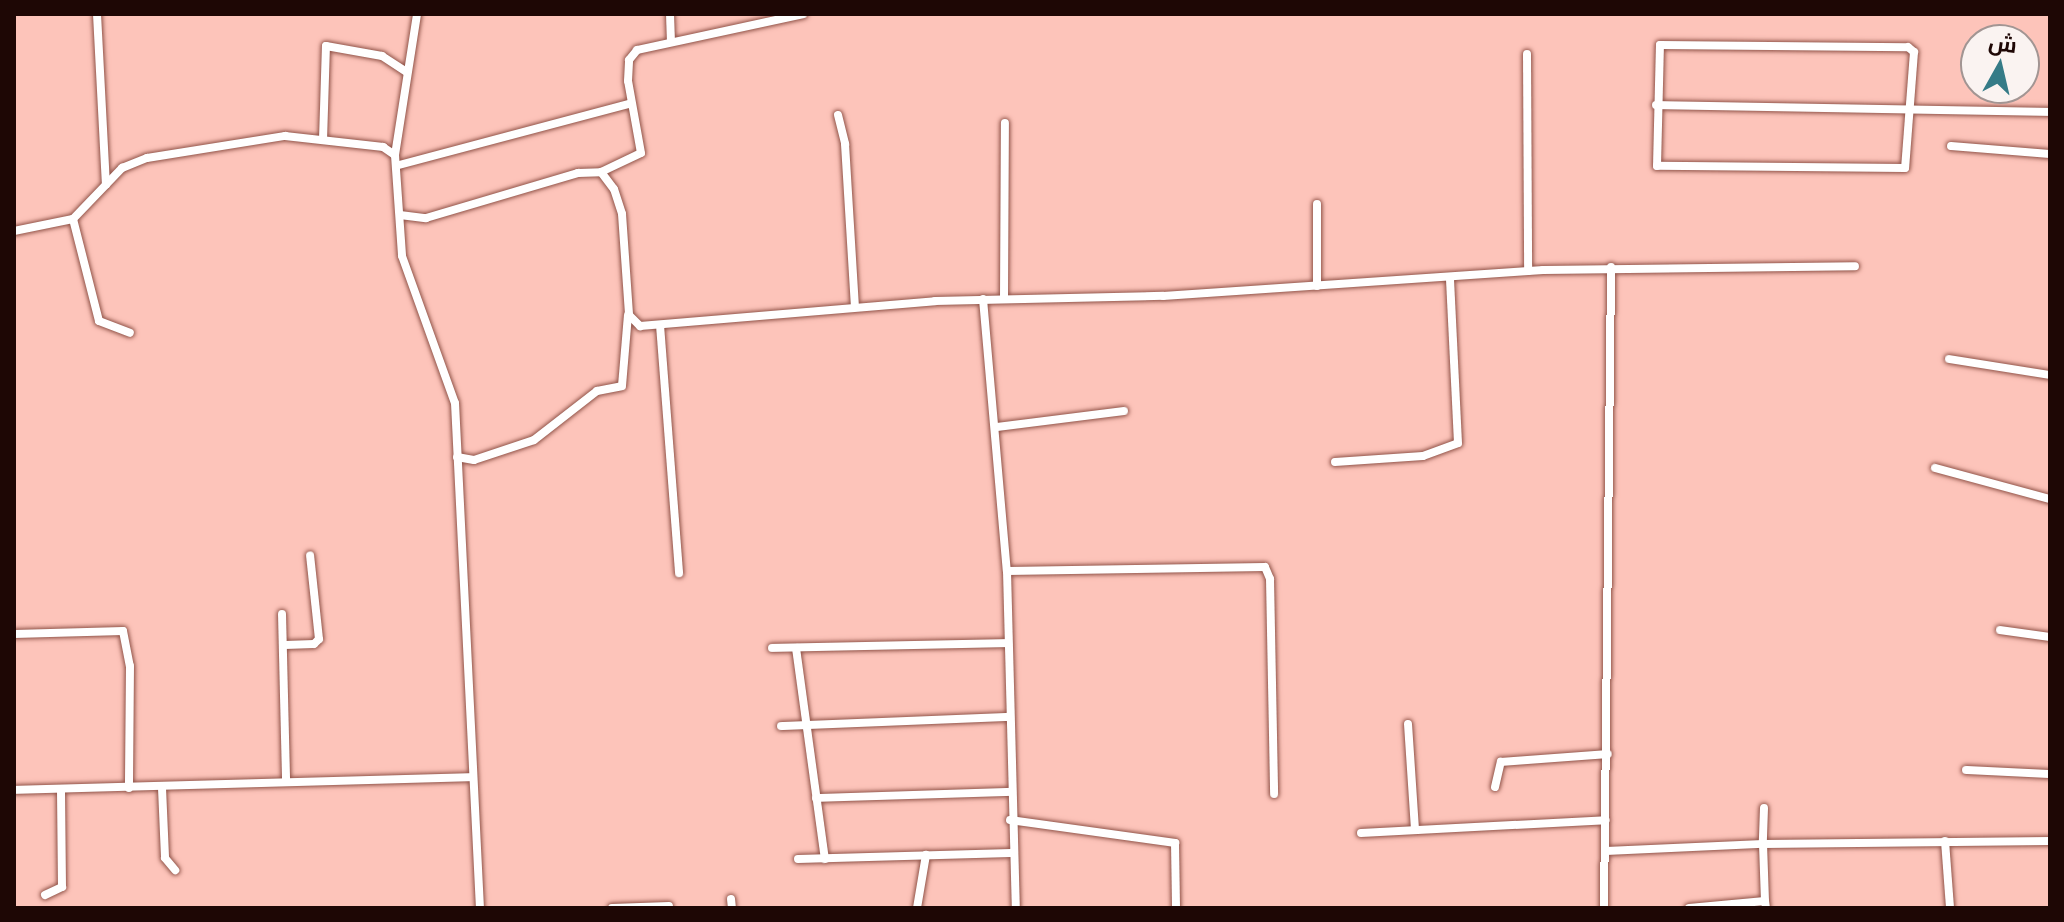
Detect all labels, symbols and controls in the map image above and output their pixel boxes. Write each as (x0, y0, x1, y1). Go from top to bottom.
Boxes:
north arrow (1960, 24, 2040, 104)
text: ش (1987, 25, 2019, 59)

